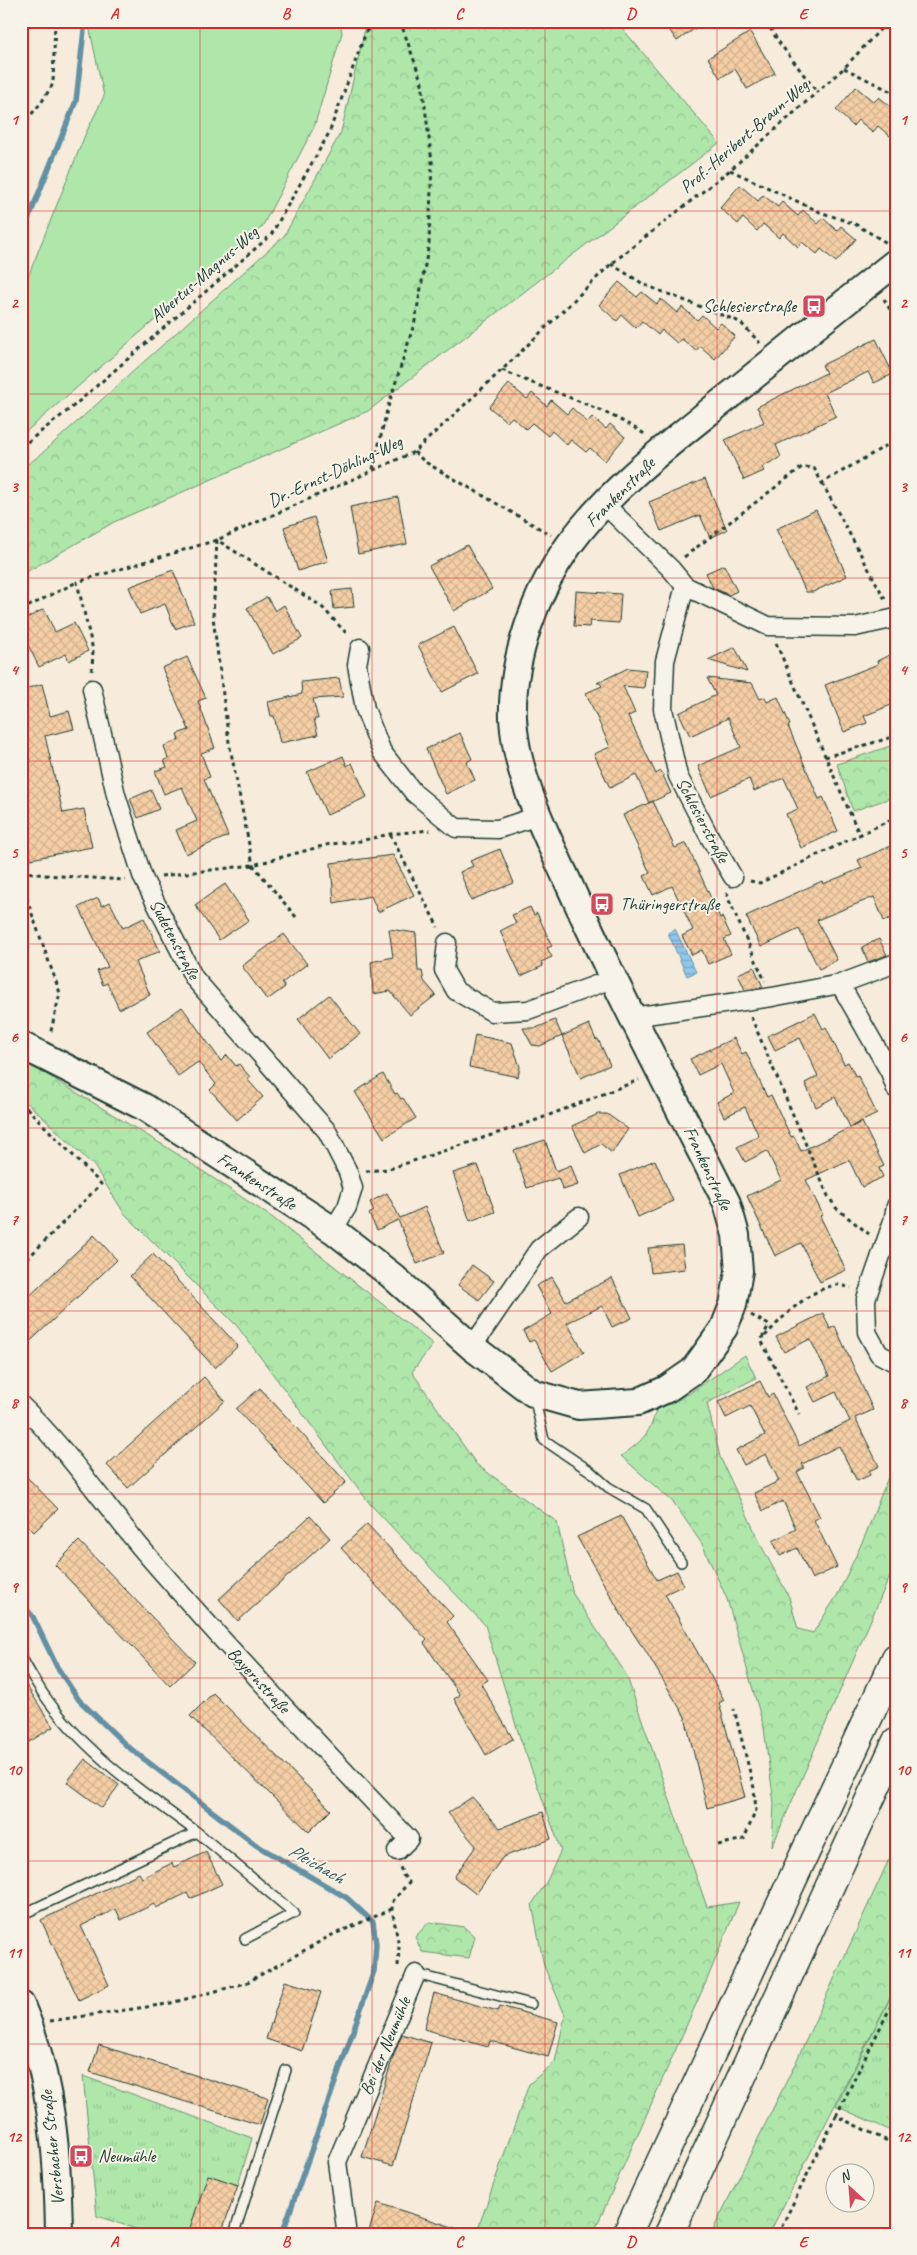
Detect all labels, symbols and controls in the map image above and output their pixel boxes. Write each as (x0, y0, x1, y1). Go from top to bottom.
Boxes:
text: A (110, 4, 120, 24)
text: B (282, 4, 292, 24)
text: C (455, 4, 465, 24)
text: D (626, 4, 637, 24)
text: E (799, 4, 810, 24)
street label: Prof.-Heribert-Braun-Weg (675, 73, 814, 198)
text: 1 (10, 110, 19, 130)
text: 1 (899, 110, 908, 130)
street label: Albertus-Magnus-Weg (145, 220, 264, 327)
text: 2 (10, 293, 19, 313)
bus stop icon: Schlesierstraße (801, 293, 827, 319)
text: 2 (899, 293, 908, 313)
place label: Schlesierstraße (703, 295, 797, 317)
street label: Dr.-Ernst-Döhling-Weg (264, 430, 407, 512)
street label: Frankenstraße (580, 452, 660, 532)
text: 3 (10, 477, 19, 497)
text: 3 (899, 477, 908, 497)
text: 4 (10, 660, 19, 680)
text: 4 (899, 660, 908, 680)
street label: Schlesierstraße (671, 774, 735, 867)
text: 5 (11, 843, 20, 863)
text: 5 (900, 843, 909, 863)
bus stop icon: Thüringerstraße (589, 891, 615, 917)
place label: Thüringerstraße (620, 893, 720, 915)
street label: Sudetenstraße (145, 895, 206, 984)
text: 6 (10, 1027, 19, 1047)
text: 6 (899, 1027, 908, 1047)
street label: Frankenstraße (679, 1123, 737, 1214)
street label: Frankenstraße (213, 1147, 302, 1215)
text: 7 (10, 1210, 19, 1230)
text: 7 (899, 1210, 908, 1230)
text: 8 (10, 1393, 19, 1413)
text: 8 (899, 1393, 908, 1413)
text: 9 (10, 1577, 19, 1597)
text: 9 (899, 1577, 908, 1597)
street label: Bayernstraße (223, 1642, 296, 1718)
text: 10 (7, 1760, 23, 1780)
text: 10 (896, 1760, 912, 1780)
water label: Pleichach (284, 1838, 350, 1890)
text: 11 (7, 1943, 23, 1963)
text: 11 (896, 1943, 912, 1963)
street label: Bei der Neumühle (355, 1993, 416, 2098)
street label: Versbacher Straße (35, 2088, 69, 2207)
text: 12 (7, 2127, 23, 2147)
text: 12 (896, 2127, 912, 2147)
bus stop icon: Neumühle (68, 2143, 94, 2169)
place label: Neumühle (98, 2145, 157, 2167)
north arrow (824, 2162, 874, 2212)
text: N (837, 2166, 854, 2186)
text: A (110, 2232, 120, 2252)
text: B (282, 2232, 292, 2252)
text: C (455, 2232, 465, 2252)
text: D (626, 2232, 637, 2252)
text: E (799, 2232, 810, 2252)

